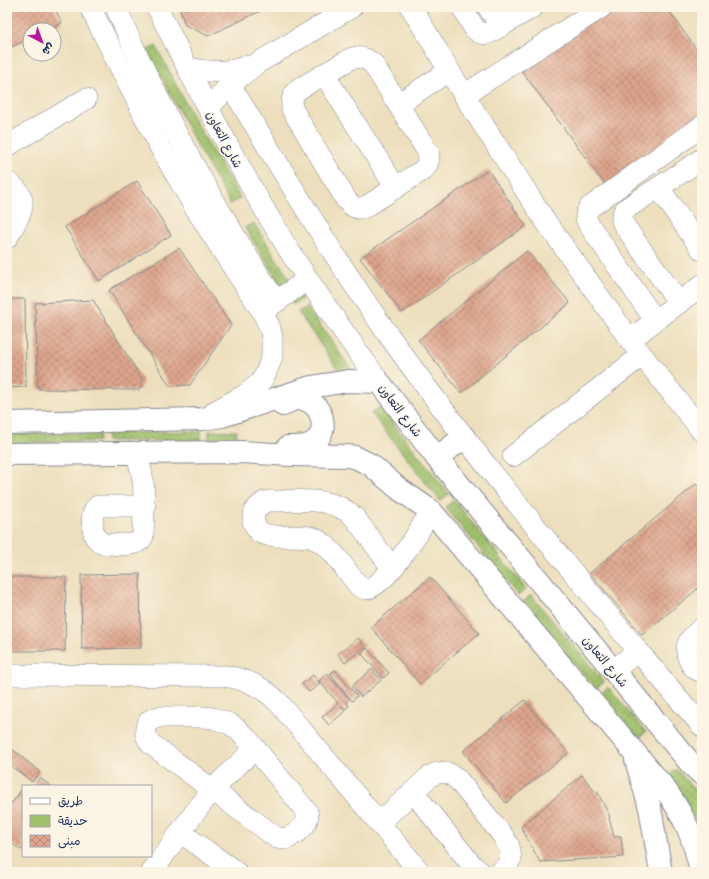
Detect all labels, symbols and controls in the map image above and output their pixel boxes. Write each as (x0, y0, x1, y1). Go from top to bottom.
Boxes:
north arrow (22, 22, 62, 62)
text: ش (39, 40, 58, 60)
street label: شارع التعاون (201, 108, 247, 171)
street label: شارع التعاون (374, 380, 426, 441)
street label: شارع التعاون (578, 632, 632, 691)
legend (22, 785, 152, 857)
text: طريق (58, 792, 83, 808)
text: حديقة (58, 812, 87, 828)
text: مبنى (58, 832, 81, 849)

